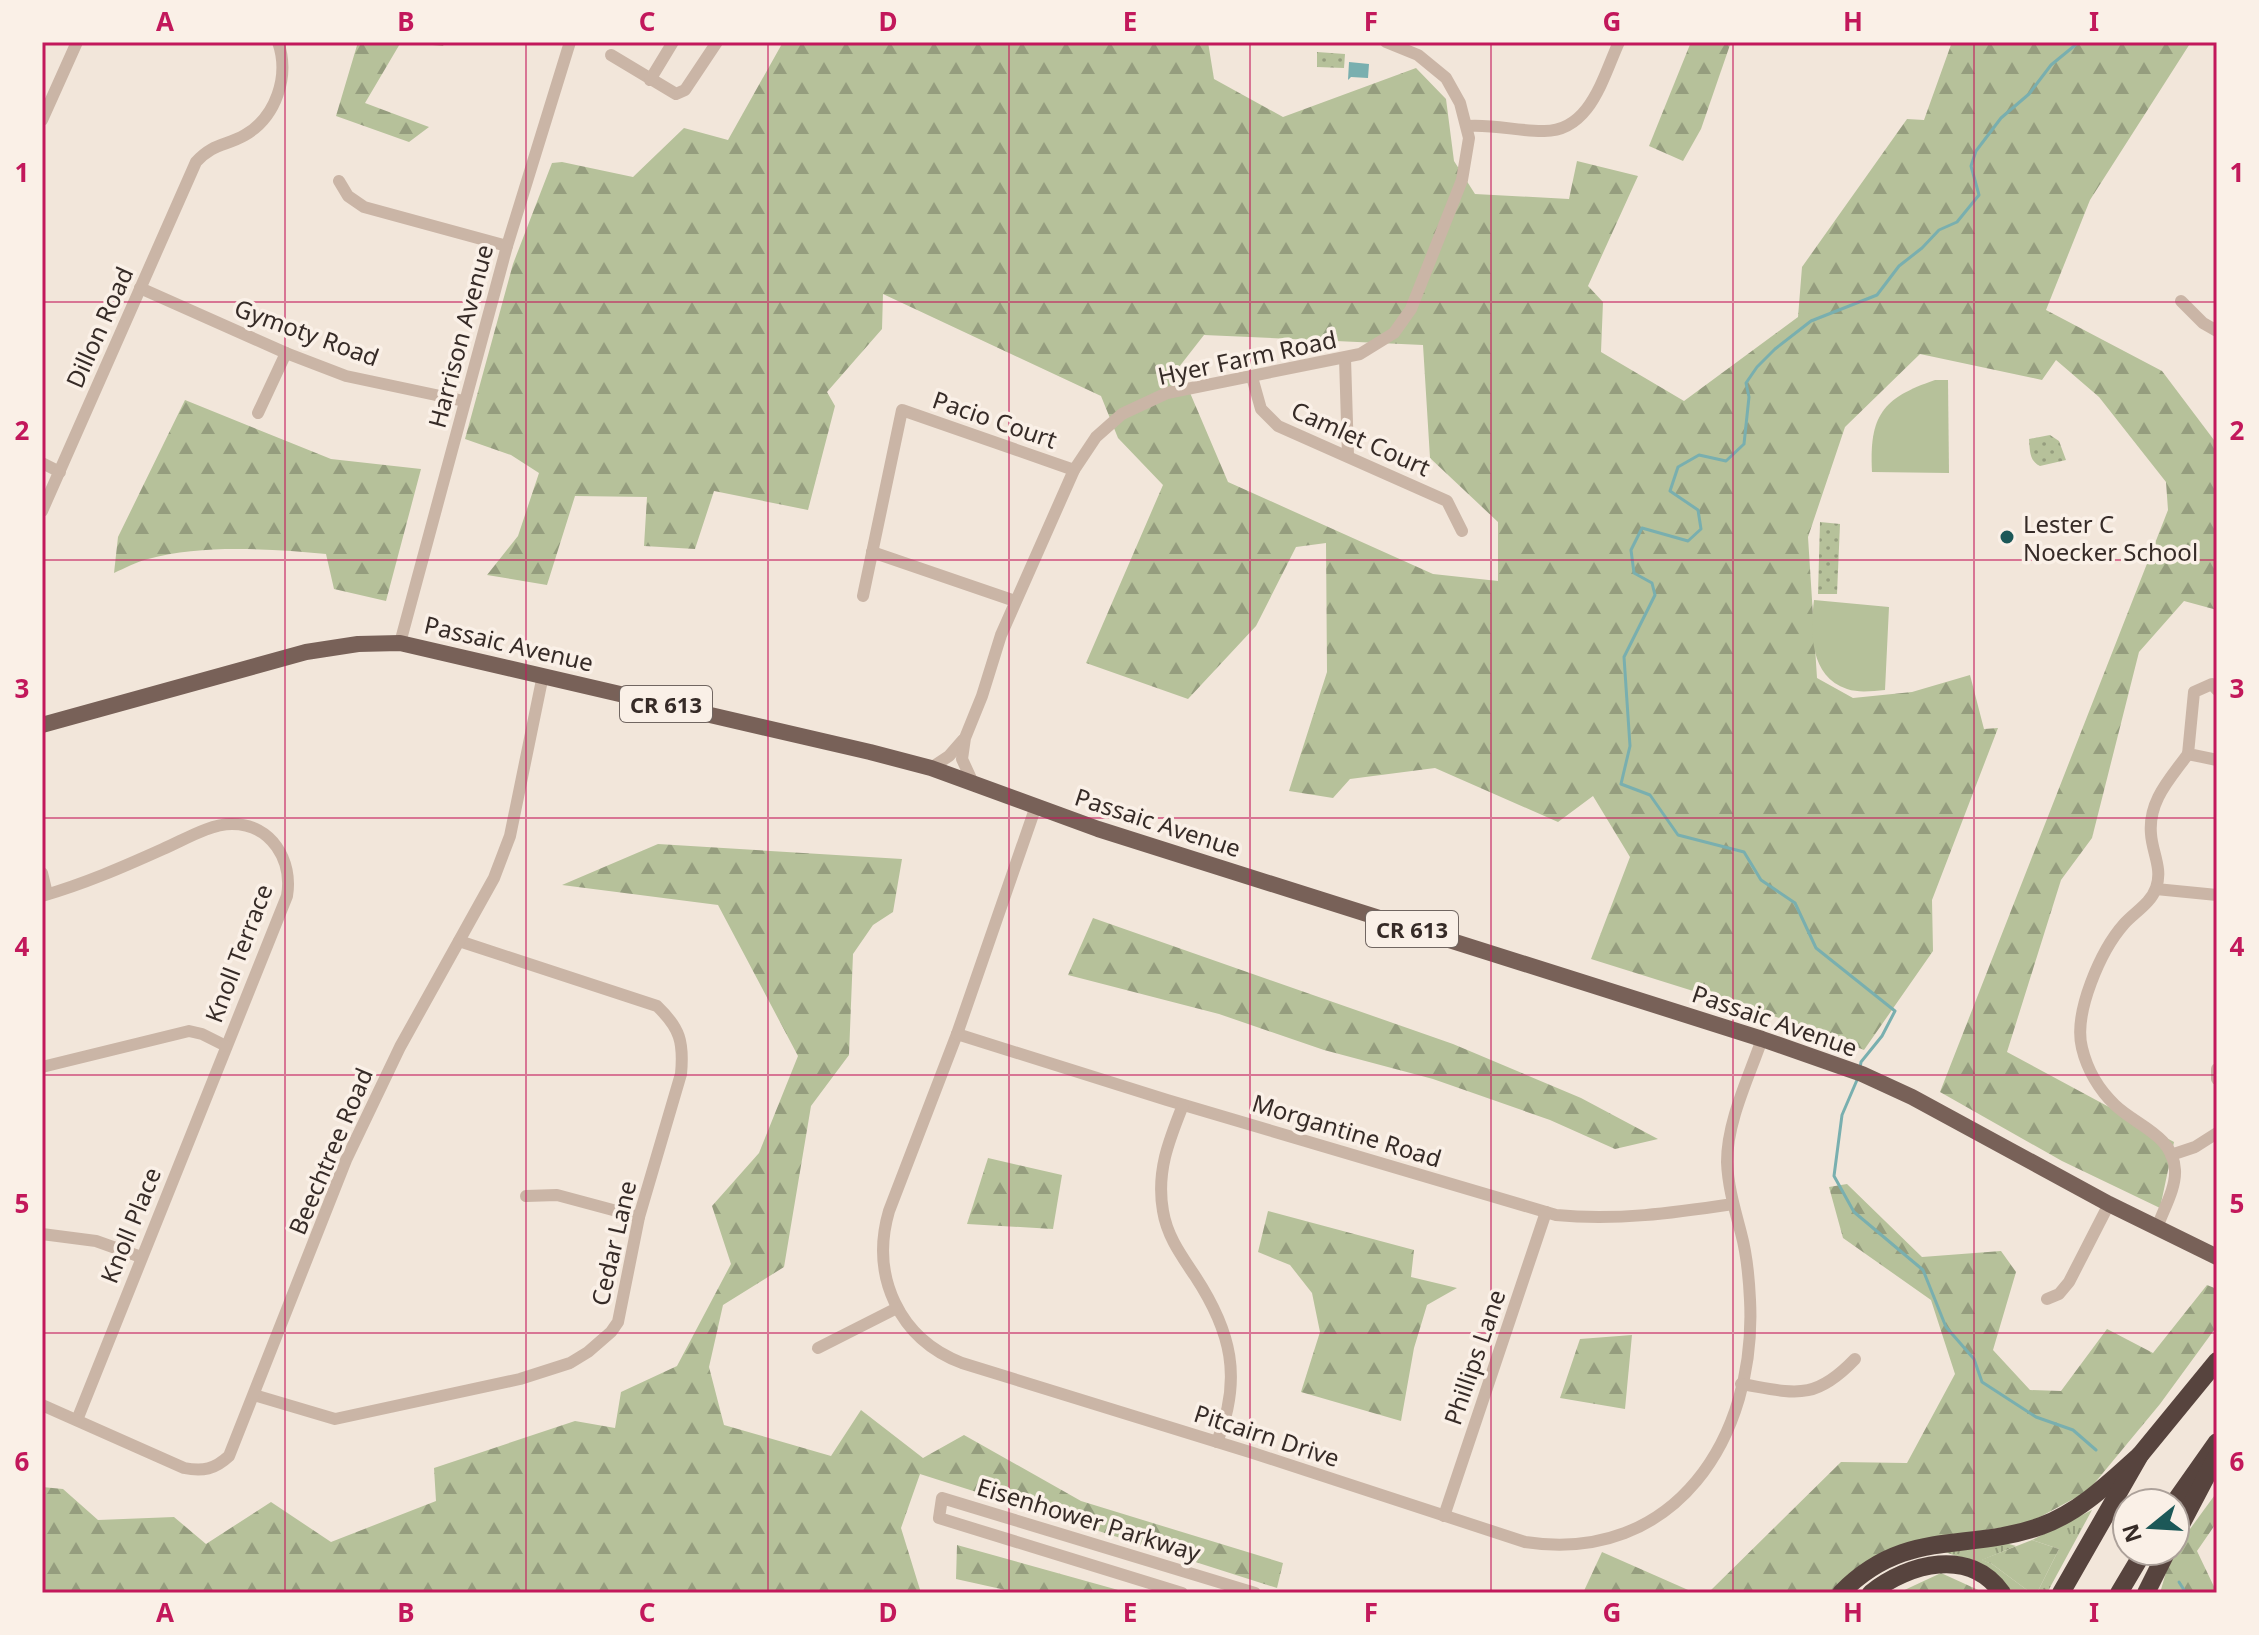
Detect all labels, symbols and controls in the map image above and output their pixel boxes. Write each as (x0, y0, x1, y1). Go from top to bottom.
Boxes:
text: A (156, 3, 174, 39)
text: B (397, 3, 415, 39)
text: C (639, 3, 655, 39)
text: D (878, 3, 898, 39)
text: E (1123, 3, 1137, 39)
text: F (1364, 3, 1378, 39)
text: G (1603, 3, 1621, 39)
text: H (1843, 3, 1863, 39)
text: I (2089, 3, 2099, 39)
text: 1 (15, 154, 29, 190)
text: 1 (2230, 154, 2244, 190)
street label: Harrison Avenue (420, 241, 500, 431)
street label: Dillon Road (58, 261, 140, 393)
street label: Gymoty Road (230, 291, 384, 373)
street label: Hyer Farm Road (1155, 322, 1339, 392)
street label: Pacio Court (928, 382, 1062, 456)
street label: Camlet Court (1286, 393, 1436, 483)
text: 2 (15, 412, 30, 448)
text: 2 (2230, 412, 2245, 448)
place label: Lester C Noecker School (2023, 507, 2198, 568)
marker: Lester C Noecker School (1998, 528, 2016, 546)
street label: Passaic Avenue (421, 608, 597, 678)
text: 3 (15, 670, 29, 706)
text: 3 (2230, 670, 2244, 706)
road number: CR 613 (620, 686, 712, 722)
street label: Passaic Avenue (1071, 780, 1245, 864)
street label: Knoll Terrace (196, 879, 280, 1027)
road number: CR 613 (1366, 911, 1458, 947)
text: 4 (15, 928, 30, 964)
text: 4 (2230, 928, 2245, 964)
street label: Passaic Avenue (1688, 976, 1862, 1064)
street label: Beechtree Road (280, 1063, 380, 1239)
street label: Morgantine Road (1248, 1086, 1446, 1174)
street label: Knoll Place (92, 1162, 168, 1288)
street label: Cedar Lane (583, 1177, 643, 1309)
text: 5 (15, 1185, 29, 1221)
text: 5 (2230, 1185, 2244, 1221)
street label: Phillips Lane (1435, 1285, 1513, 1429)
street label: Pitcairn Drive (1190, 1396, 1344, 1474)
text: 6 (15, 1443, 30, 1479)
text: 6 (2230, 1443, 2245, 1479)
street label: Eisenhower Parkway (973, 1469, 1206, 1569)
north arrow (2111, 1487, 2191, 1567)
text: N (2114, 1520, 2148, 1547)
text: A (156, 1594, 174, 1630)
text: B (397, 1594, 415, 1630)
text: C (639, 1594, 655, 1630)
text: D (878, 1594, 898, 1630)
text: E (1123, 1594, 1137, 1630)
text: F (1364, 1594, 1378, 1630)
text: G (1603, 1594, 1621, 1630)
text: H (1843, 1594, 1863, 1630)
text: I (2089, 1594, 2099, 1630)

